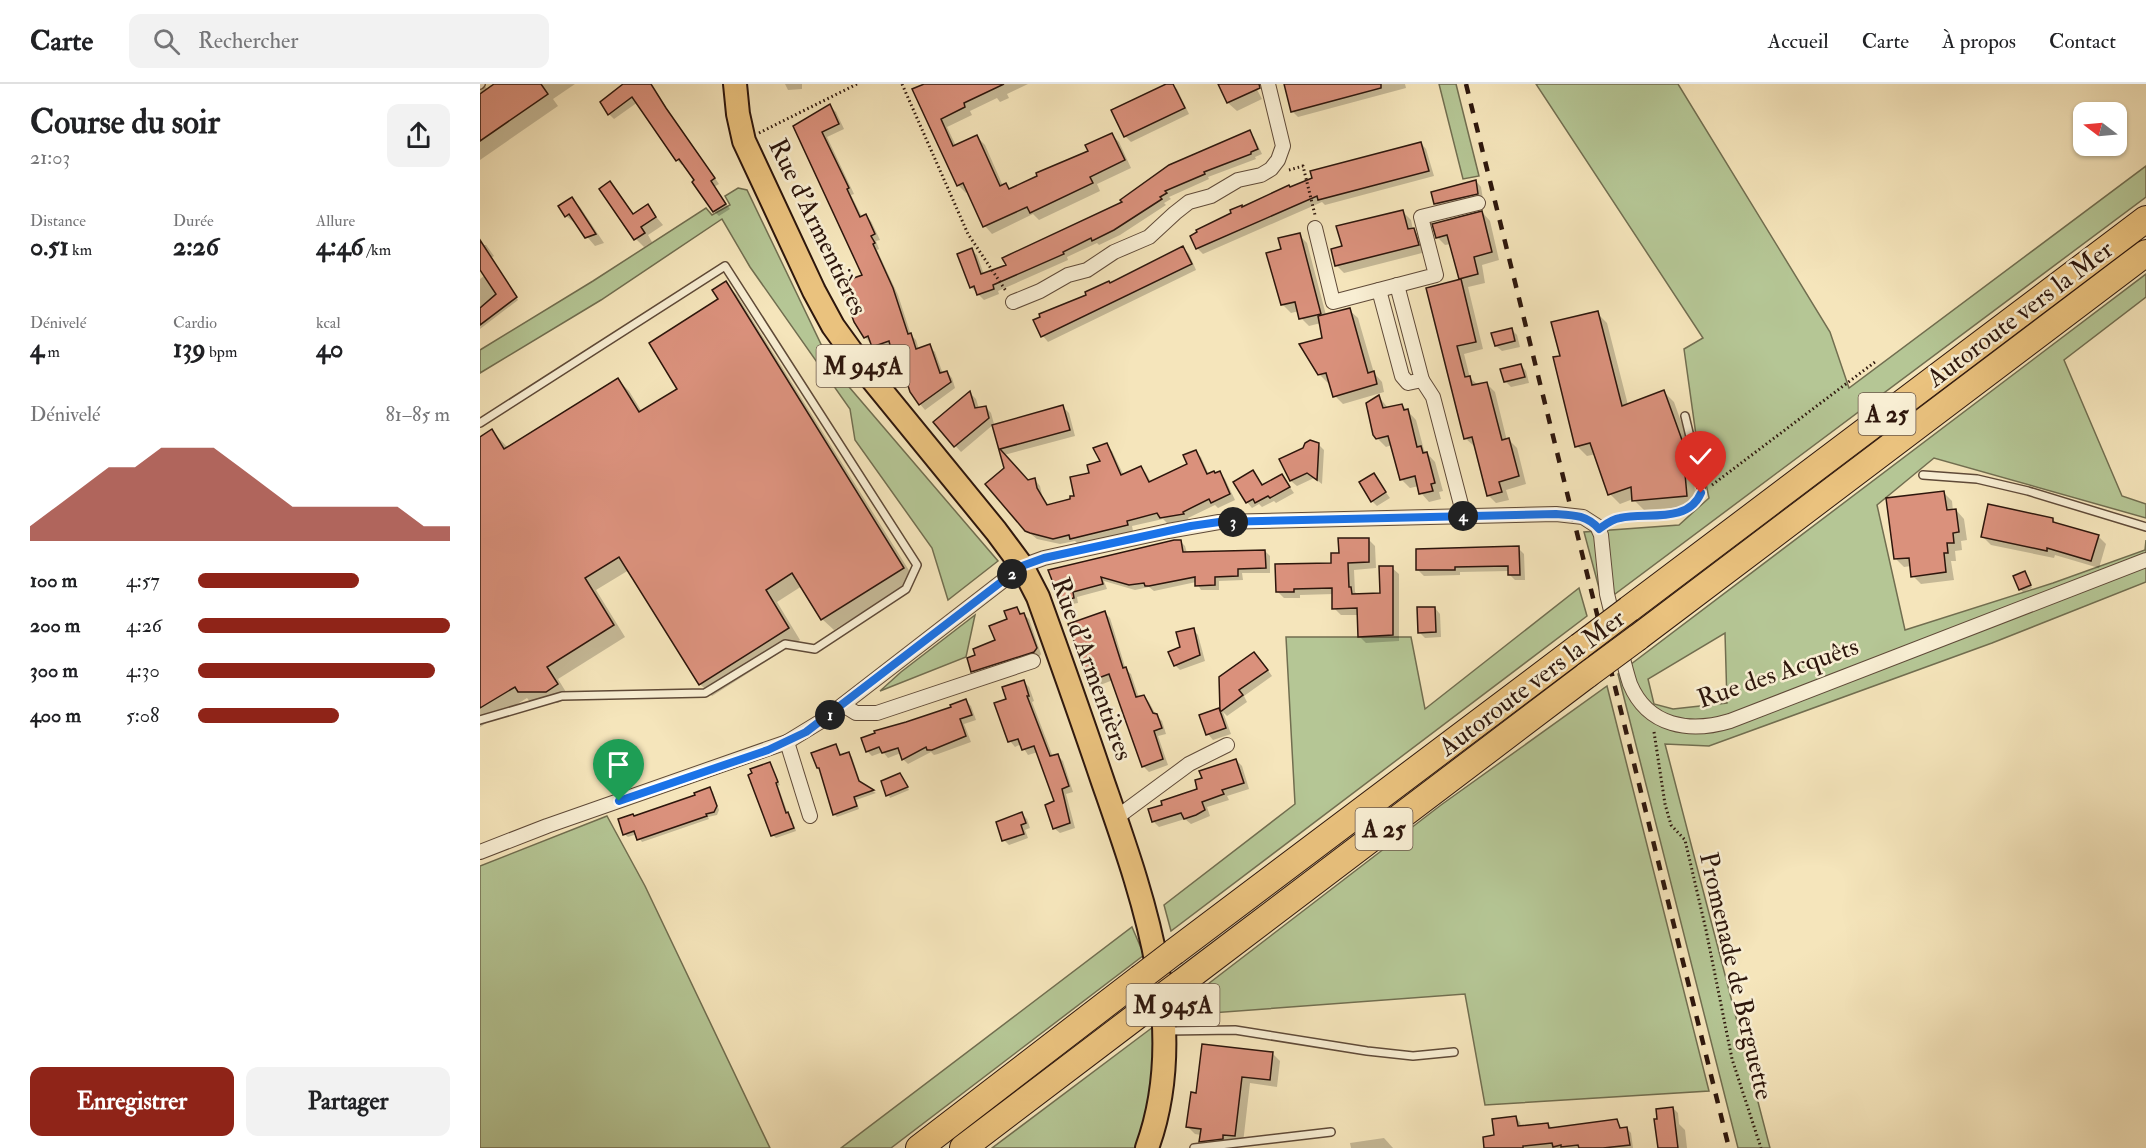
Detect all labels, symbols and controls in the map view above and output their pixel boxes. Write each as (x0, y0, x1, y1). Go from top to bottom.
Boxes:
search box (129, 14, 549, 68)
text: Carte (30, 24, 93, 59)
icon: search (150, 25, 183, 58)
text: Rechercher (198, 27, 298, 55)
text: Accueil (1768, 28, 1829, 55)
text: Carte (1862, 28, 1909, 55)
text: À propos (1942, 28, 2016, 55)
text: Contact (2049, 28, 2116, 55)
text: Course du soir (30, 102, 220, 143)
north arrow (2073, 102, 2127, 156)
map controls (2073, 102, 2127, 156)
button: share (387, 104, 450, 167)
street label: Rue d'Armentières (761, 133, 875, 321)
text: 21:03 (30, 145, 70, 170)
text: Distance (30, 211, 86, 231)
text: Durée (173, 211, 214, 231)
text: Allure (316, 211, 355, 231)
text: 0.51 (30, 231, 69, 263)
text: 2:26 (173, 231, 219, 263)
text: 4:46 (316, 231, 364, 263)
street label: Autoroute vers la Mer (1920, 233, 2120, 395)
text: km (69, 240, 92, 260)
text: /km (364, 240, 391, 260)
text: Dénivelé (30, 313, 86, 333)
text: Cardio (173, 313, 217, 333)
text: kcal (316, 313, 341, 333)
text: 4 (30, 333, 44, 365)
text: 139 (173, 333, 206, 365)
text: 40 (316, 333, 343, 365)
text: m (44, 342, 60, 362)
text: bpm (206, 342, 237, 362)
road number: M 945A (816, 345, 910, 387)
road number: A 25 (1858, 393, 1916, 435)
text: Dénivelé (30, 402, 100, 427)
text: 81–85 m (385, 402, 450, 427)
pin (1675, 431, 1726, 493)
icon: check (1684, 440, 1717, 473)
pin: 4 (1448, 501, 1478, 531)
text: 4 (1459, 506, 1467, 526)
pin: 3 (1218, 507, 1248, 537)
text: 3 (1230, 512, 1236, 532)
pin: 2 (997, 559, 1027, 589)
text: 2 (1008, 564, 1016, 584)
text: 100 m (30, 568, 77, 593)
text: 4:57 (126, 568, 160, 593)
street label: Rue d'Armentières (1044, 573, 1140, 765)
street label: Autoroute vers la Mer (1432, 602, 1632, 764)
text: 200 m (30, 613, 80, 638)
text: 4:26 (126, 613, 162, 638)
street label: Rue des Acquêts (1693, 630, 1863, 716)
text: 300 m (30, 658, 78, 683)
text: 4:30 (126, 658, 160, 683)
pin: 1 (815, 700, 845, 730)
text: 400 m (30, 703, 81, 728)
text: 5:08 (126, 703, 159, 728)
text: 1 (827, 705, 833, 725)
pin (593, 739, 644, 801)
icon: arrive (602, 748, 635, 781)
road number: A 25 (1356, 808, 1412, 850)
street label: Promenade de Berguette (1692, 849, 1780, 1103)
road number: M 945A (1126, 984, 1220, 1026)
button: Enregistrer (30, 1067, 234, 1136)
button: Partager (246, 1067, 450, 1136)

